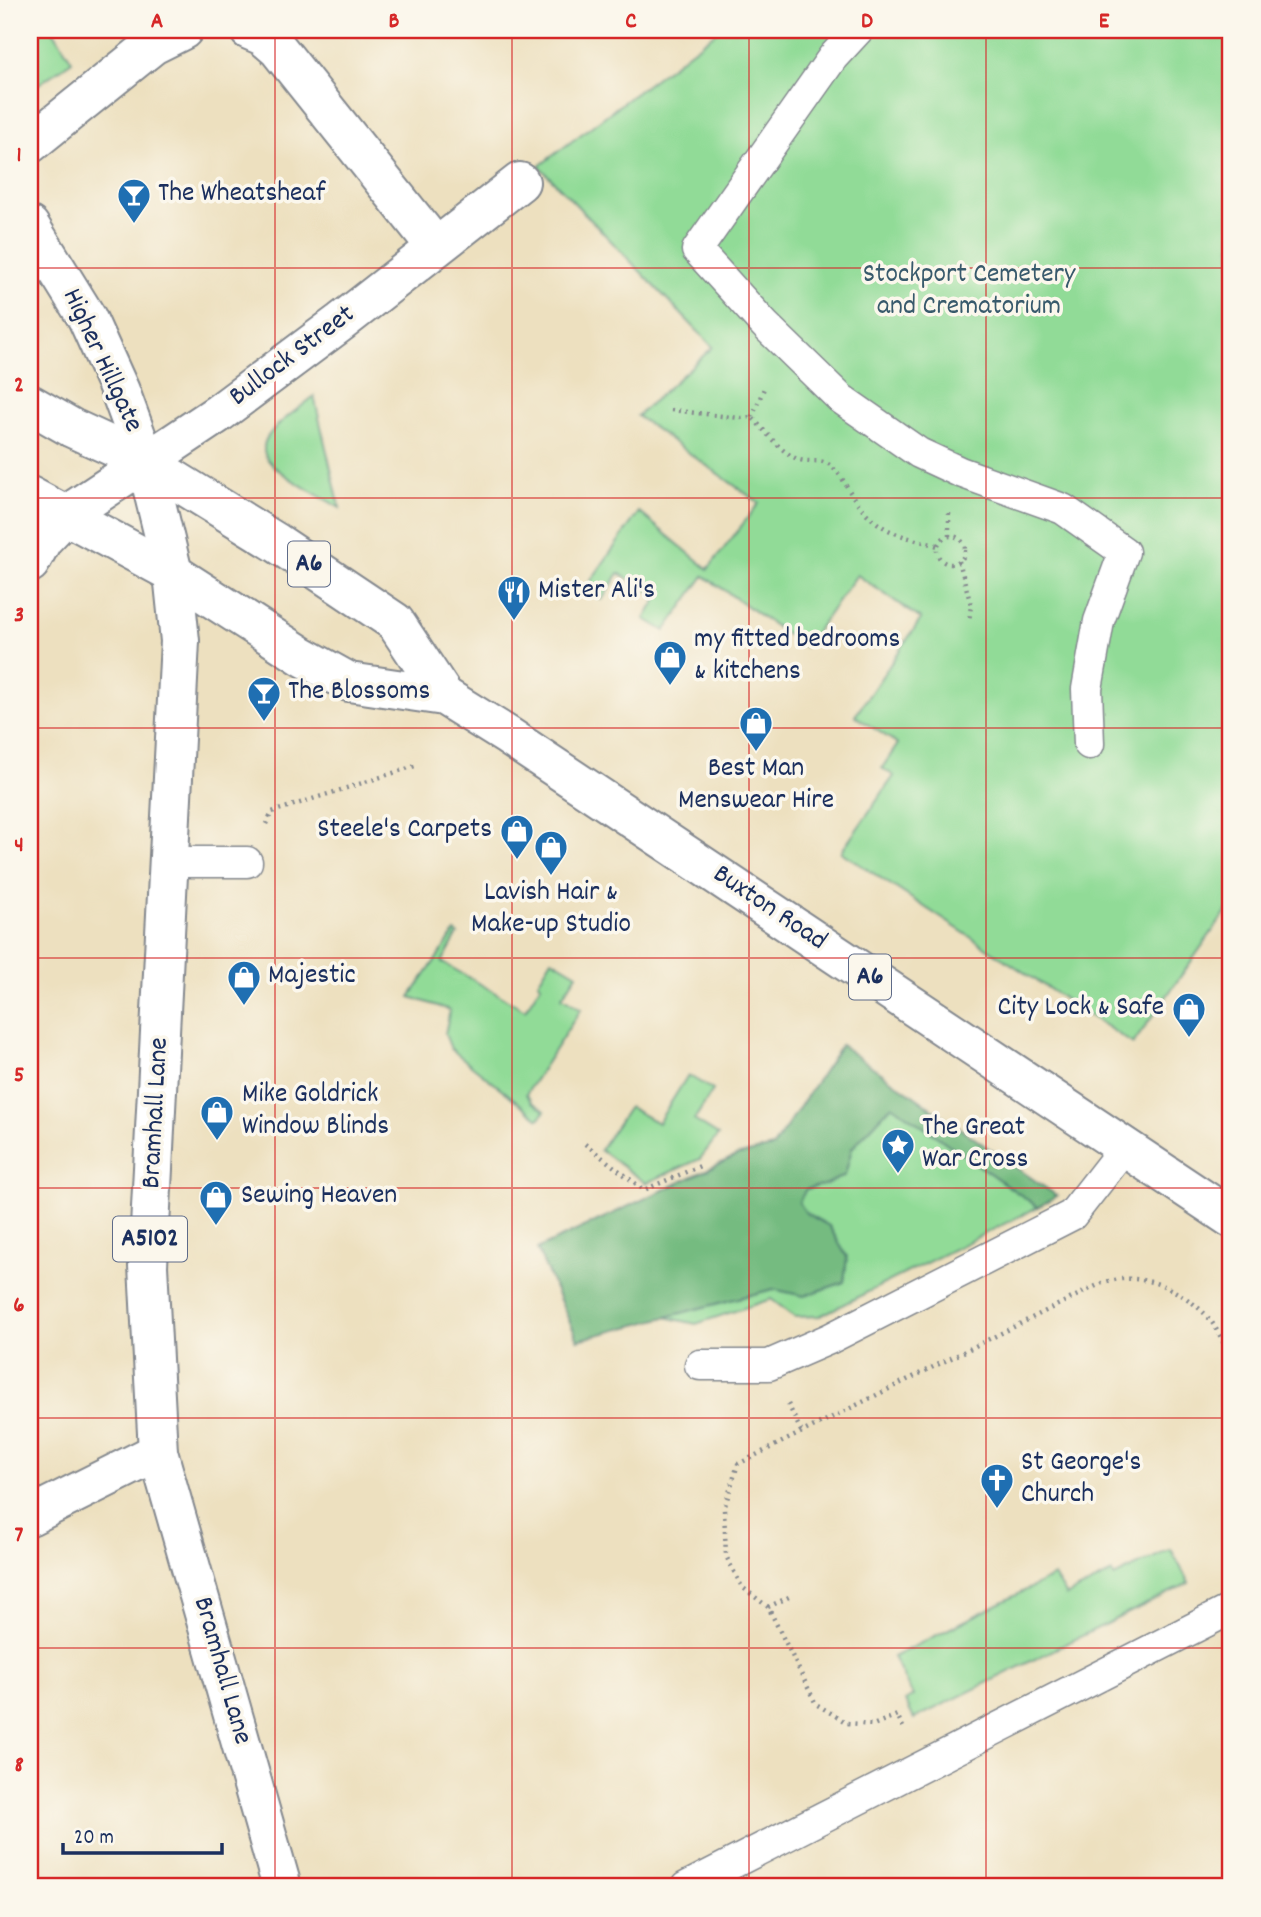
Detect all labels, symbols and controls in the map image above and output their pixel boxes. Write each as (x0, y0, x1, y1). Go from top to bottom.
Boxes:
text: A (151, 6, 163, 39)
text: B (389, 6, 400, 39)
text: C (625, 6, 637, 39)
text: D (861, 6, 873, 39)
text: E (1099, 6, 1110, 39)
text: 1 (16, 140, 22, 173)
place label: The Wheatsheaf (158, 175, 327, 215)
bar icon: The Wheatsheaf (115, 176, 153, 225)
park label: Stockport Cemetery and Crematorium (863, 256, 1076, 328)
street label: Higher Hillgate (50, 283, 152, 439)
street label: Bullock Street (222, 296, 364, 418)
text: 2 (14, 370, 24, 403)
road number: A6 (288, 542, 330, 586)
place label: Mister Ali's (538, 572, 655, 612)
restaurant icon: Mister Ali's (495, 573, 533, 622)
text: 3 (14, 600, 24, 633)
place label: my fitted bedrooms & kitchens (694, 621, 900, 693)
shop icon: my fitted bedrooms & kitchens (651, 638, 689, 687)
place label: The Blossoms (288, 673, 430, 713)
bar icon: The Blossoms (245, 674, 283, 723)
shop icon: Best Man Menswear Hire (737, 704, 775, 753)
place label: Best Man Menswear Hire (678, 750, 834, 822)
place label: Steele's Carpets (317, 811, 492, 851)
shop icon: Steele's Carpets (498, 812, 536, 861)
shop icon: Lavish Hair & Make-up Studio (532, 828, 570, 877)
text: 4 (14, 830, 24, 863)
street label: Buxton Road (704, 856, 834, 962)
place label: Lavish Hair & Make-up Studio (471, 874, 631, 946)
road number: A6 (849, 954, 891, 1000)
place label: Majestic (268, 957, 356, 997)
shop icon: Majestic (225, 958, 263, 1007)
place label: City Lock & Safe (998, 989, 1164, 1029)
shop icon: City Lock & Safe (1170, 990, 1208, 1039)
street label: Bramhall Lane (133, 1036, 181, 1190)
text: 5 (14, 1060, 24, 1093)
place label: Mike Goldrick Window Blinds (242, 1076, 389, 1148)
shop icon: Mike Goldrick Window Blinds (198, 1093, 236, 1142)
place label: The Great War Cross (922, 1109, 1028, 1181)
place icon: The Great War Cross (879, 1126, 917, 1175)
place label: Sewing Heaven (241, 1177, 397, 1217)
shop icon: Sewing Heaven (197, 1178, 235, 1227)
road number: A5102 (113, 1216, 187, 1262)
text: 6 (13, 1290, 25, 1323)
place label: St George's Church (1021, 1444, 1141, 1516)
church icon: St George's Church (978, 1461, 1016, 1510)
text: 7 (15, 1520, 24, 1553)
street label: Bramhall Lane (181, 1593, 261, 1749)
text: 8 (14, 1750, 24, 1783)
scale bar (63, 1812, 222, 1856)
text: 20 m (74, 1824, 114, 1854)

